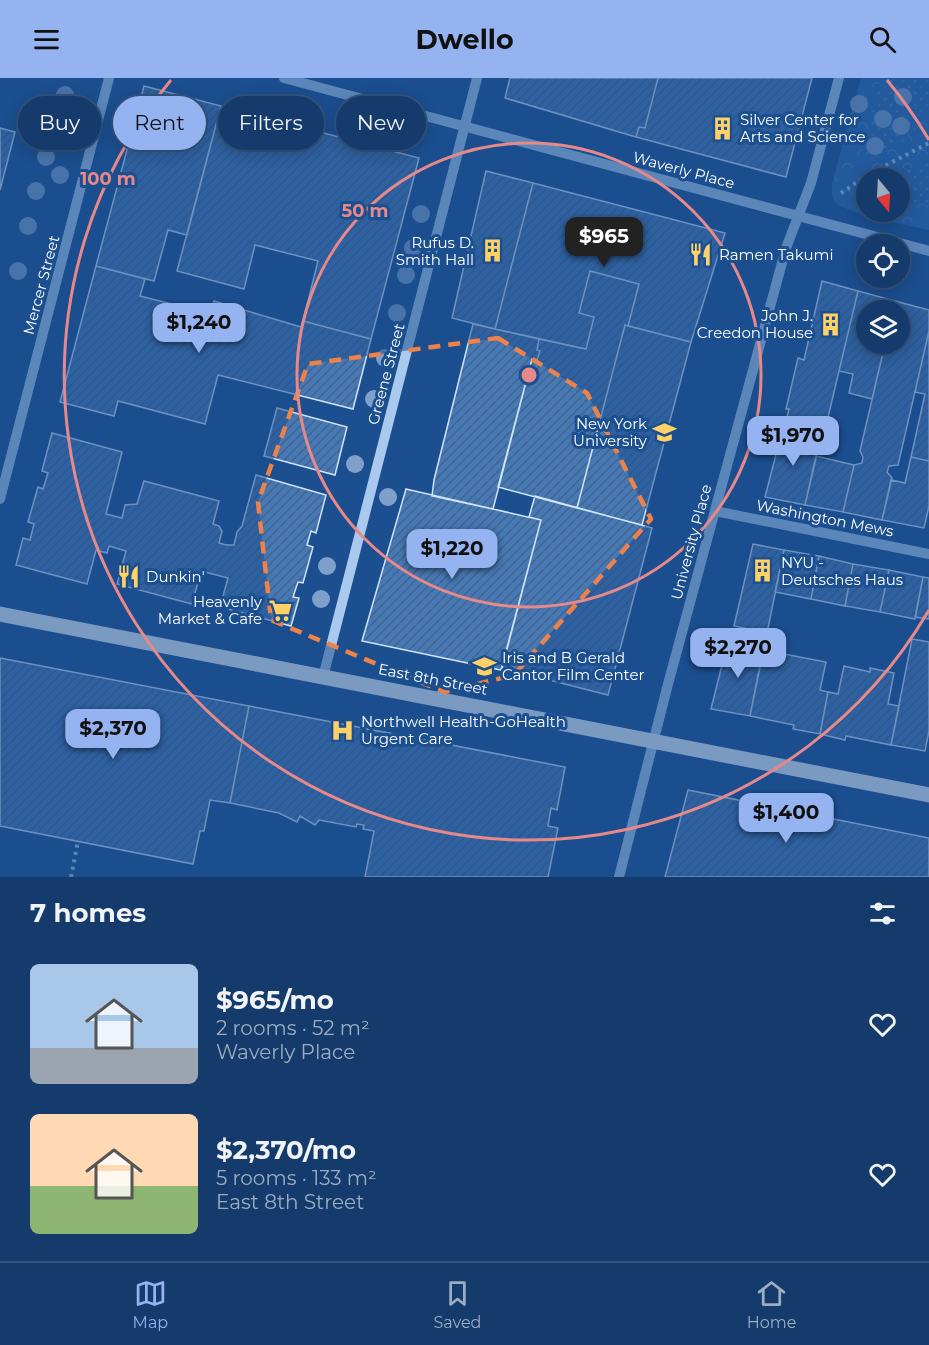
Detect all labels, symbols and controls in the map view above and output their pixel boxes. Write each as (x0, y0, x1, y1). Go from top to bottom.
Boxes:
icon: menu (30, 23, 63, 56)
text: Dwello (415, 23, 514, 56)
icon: search (866, 23, 899, 56)
chip: Buy (18, 96, 101, 150)
chip: Rent (113, 96, 206, 150)
chip: Filters (218, 96, 324, 150)
chip: New (336, 96, 426, 150)
place label: Silver Center for Arts and Science (740, 110, 866, 146)
building icon: Silver Center for Arts and Science (709, 115, 735, 141)
street label: Waverly Place (631, 147, 737, 193)
text: 100 m (80, 168, 136, 190)
north arrow (856, 168, 910, 222)
map controls (856, 168, 910, 354)
text: 50 m (342, 200, 388, 222)
pin: $965 (568, 217, 640, 268)
text: $965 (579, 224, 629, 248)
street label: Mercer Street (19, 233, 63, 337)
place label: Rufus D. Smith Hall (396, 233, 474, 269)
button: locate (856, 234, 910, 288)
building icon: Rufus D. Smith Hall (479, 238, 505, 264)
restaurant icon: Ramen Takumi (688, 241, 714, 267)
place label: Ramen Takumi (719, 245, 834, 264)
button: layers (856, 300, 910, 354)
pin: $1,240 (150, 303, 248, 354)
place label: John J. Creedon House (697, 306, 813, 342)
text: $1,240 (167, 310, 231, 334)
building icon: John J. Creedon House (818, 311, 844, 337)
street label: Greene Street (363, 321, 409, 427)
centre of rings (519, 365, 539, 385)
place label: New York University (573, 414, 648, 450)
pin: $1,970 (744, 416, 842, 467)
school or university icon: New York University (652, 419, 678, 445)
text: $1,970 (761, 423, 825, 447)
street label: University Place (666, 482, 716, 602)
street label: Washington Mews (755, 495, 895, 541)
pin: $1,220 (403, 529, 501, 580)
text: $1,220 (420, 536, 484, 560)
place label: NYU - Deutsches Haus (781, 553, 903, 589)
building icon: NYU - Deutsches Haus (750, 558, 776, 584)
restaurant icon: Dunkin' (115, 563, 141, 589)
place label: Dunkin' (146, 567, 205, 586)
place label: Heavenly Market & Cafe (158, 592, 263, 628)
supermarket icon: Heavenly Market & Cafe (267, 597, 293, 623)
pin: $2,270 (689, 628, 787, 679)
text: $2,270 (704, 635, 772, 659)
place label: Iris and B Gerald Cantor Film Center (502, 648, 644, 684)
school or university icon: Iris and B Gerald Cantor Film Center (471, 653, 497, 679)
street label: East 8th Street (377, 659, 489, 699)
pin: $2,370 (64, 709, 162, 760)
place label: Northwell Health-GoHealth Urgent Care (361, 712, 566, 748)
text: $2,370 (79, 716, 147, 740)
hospital icon: Northwell Health-GoHealth Urgent Care (330, 717, 356, 743)
pin: $1,400 (737, 793, 835, 844)
text: $1,400 (753, 800, 819, 824)
text: 7 homes (30, 897, 146, 929)
icon: filters (866, 897, 899, 930)
text: $965/mo (216, 984, 334, 1016)
icon: home (78, 988, 150, 1060)
icon: heart (866, 1008, 899, 1041)
text: 2 rooms · 52 m² (216, 1016, 370, 1040)
text: Waverly Place (216, 1040, 355, 1064)
text: $2,370/mo (216, 1134, 356, 1166)
icon: home (78, 1138, 150, 1210)
icon: heart (866, 1158, 899, 1191)
text: 5 rooms · 133 m² (216, 1166, 377, 1190)
text: East 8th Street (216, 1190, 364, 1214)
tab: Map (133, 1277, 168, 1332)
tab: Saved (433, 1277, 481, 1332)
tab: Home (747, 1277, 796, 1332)

